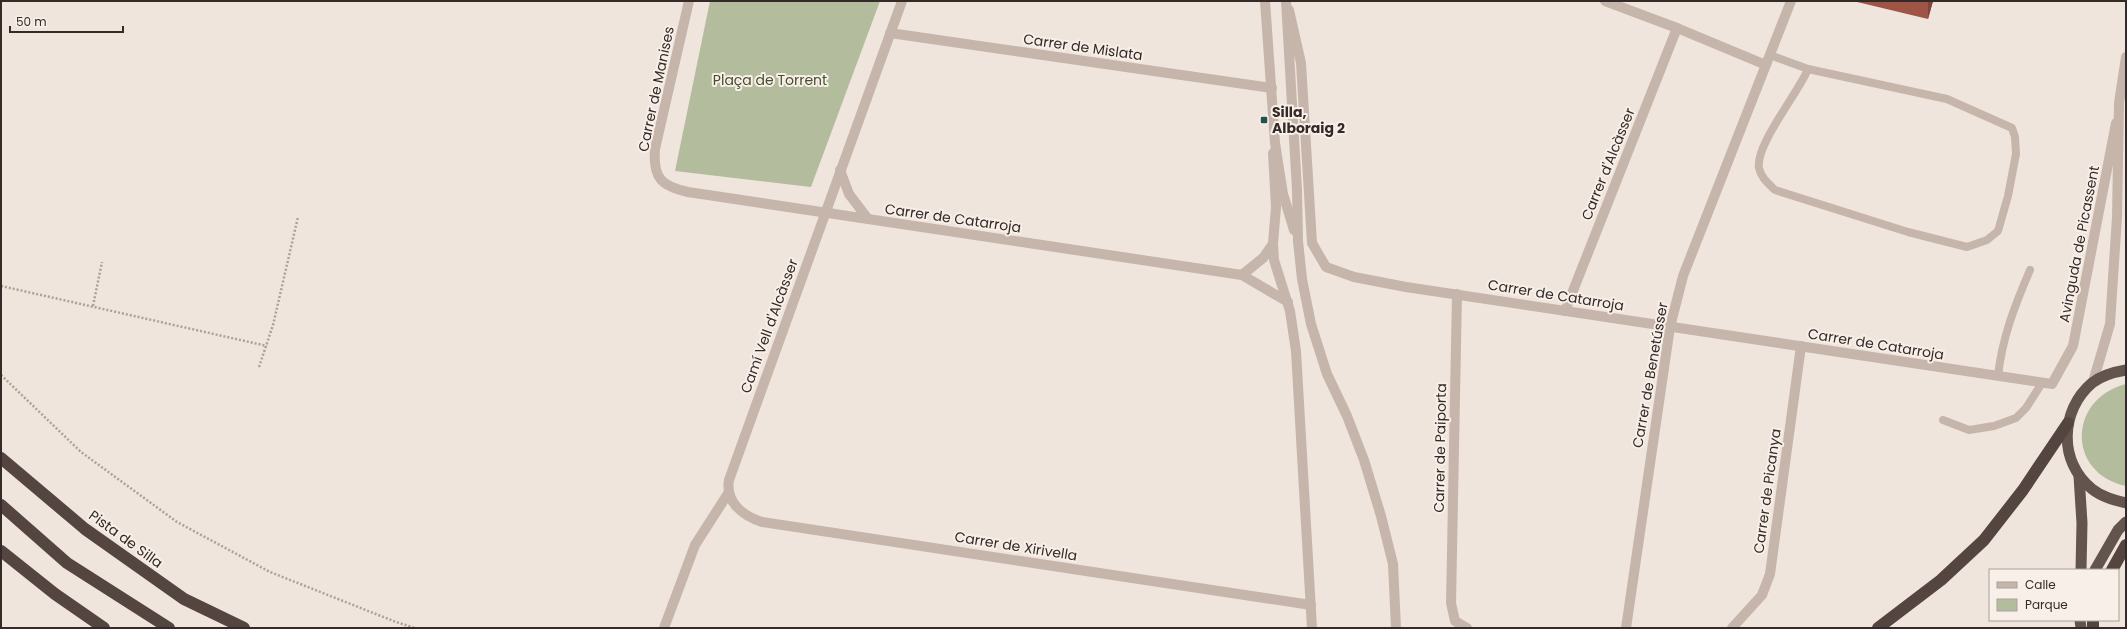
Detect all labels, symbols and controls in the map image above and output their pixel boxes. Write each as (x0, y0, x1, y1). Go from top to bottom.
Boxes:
scale bar (10, 8, 123, 34)
text: 50 m (16, 13, 47, 30)
street label: Carrer de Manises (633, 25, 679, 153)
street label: Carrer de Mislata (1022, 29, 1144, 65)
park label: Plaça de Torrent (713, 70, 827, 90)
place label: Silla, Alboraig 2 (1272, 102, 1345, 138)
street label: Carrer d'Alcàsser (1576, 105, 1640, 223)
marker: Silla, Alboraig 2 (1259, 115, 1269, 125)
street label: Avinguda de Picassent (2054, 164, 2104, 324)
street label: Carrer de Catarroja (884, 199, 1022, 237)
street label: Camí Vell d'Alcàsser (735, 256, 803, 396)
street label: Carrer de Catarroja (1487, 274, 1625, 316)
street label: Carrer de Benetússer (1627, 301, 1673, 449)
street label: Carrer de Catarroja (1807, 323, 1945, 365)
street label: Carrer de Paiporta (1429, 383, 1451, 513)
street label: Carrer de Picanya (1748, 427, 1786, 555)
street label: Pista de Silla (85, 505, 167, 573)
street label: Carrer de Xirivella (953, 526, 1079, 566)
legend (1989, 569, 2119, 621)
text: Calle (2025, 576, 2056, 593)
text: Parque (2025, 596, 2068, 613)

